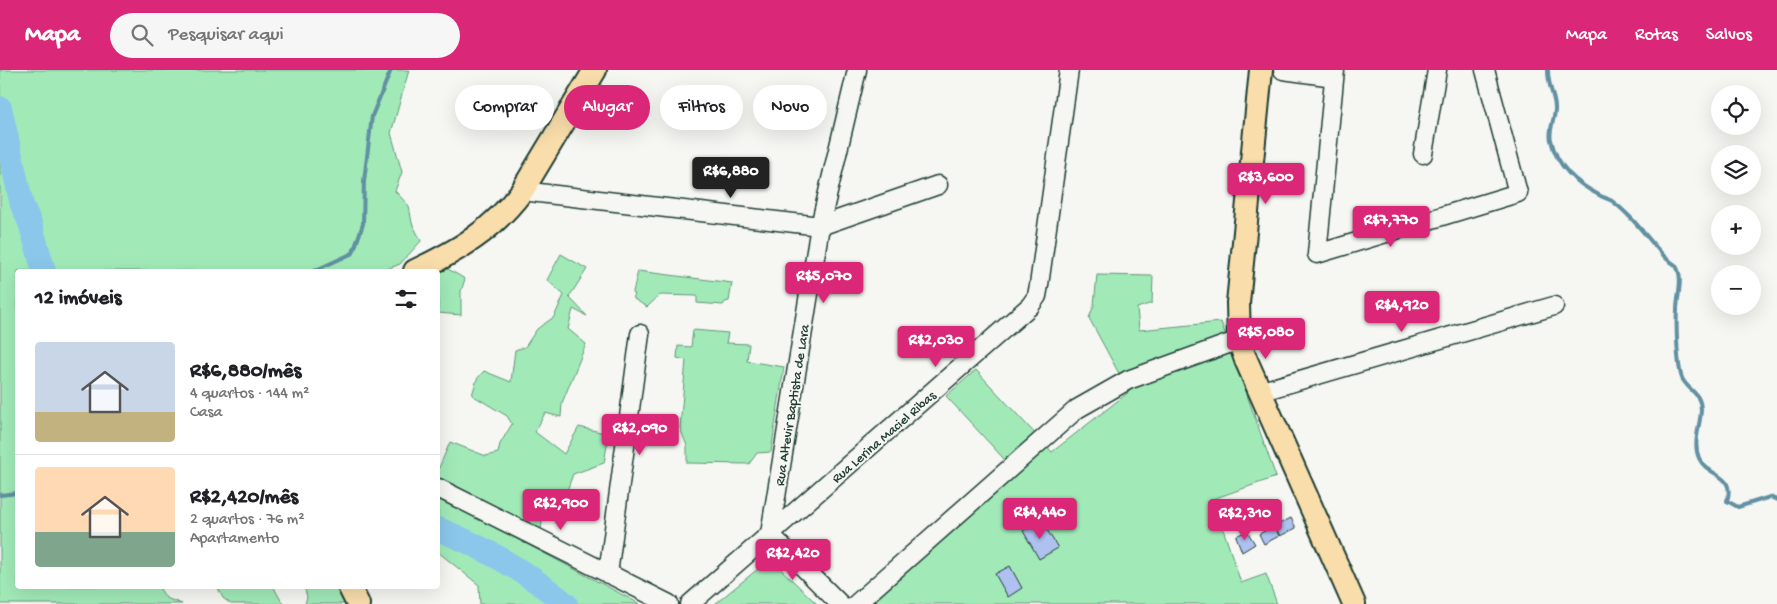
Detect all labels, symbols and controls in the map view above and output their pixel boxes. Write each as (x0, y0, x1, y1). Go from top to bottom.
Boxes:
search box (110, 13, 460, 58)
text: Mapa (25, 21, 80, 50)
icon: search (128, 21, 156, 49)
text: Pesquisar aqui (168, 24, 284, 47)
text: Mapa (1566, 25, 1607, 46)
text: Rotas (1635, 25, 1678, 46)
text: Salvos (1706, 25, 1752, 46)
chip: Comprar (455, 85, 554, 130)
chip: Alugar (564, 85, 650, 130)
chip: Filtros (660, 85, 743, 130)
chip: Novo (753, 85, 827, 130)
map controls (1711, 85, 1761, 315)
button: locate (1711, 85, 1761, 135)
button: layers (1711, 145, 1761, 195)
pin: R$6,880 (685, 156, 777, 199)
pin: R$3,600 (1220, 162, 1312, 205)
text: R$6,880 (703, 163, 759, 182)
text: R$3,600 (1238, 169, 1294, 188)
button: + (1711, 205, 1761, 255)
pin: R$7,770 (1345, 206, 1437, 248)
text: R$7,770 (1364, 212, 1418, 231)
pin: R$5,070 (778, 262, 870, 304)
button: − (1711, 265, 1761, 315)
text: R$5,070 (796, 268, 852, 287)
icon: filters (392, 285, 420, 313)
text: 12 imóveis (35, 287, 122, 312)
pin: R$4,920 (1356, 290, 1448, 333)
text: R$4,920 (1375, 297, 1429, 316)
pin: R$5,080 (1220, 318, 1312, 360)
street label: Rua Altevir Baptista de Lara (772, 322, 815, 488)
text: R$5,080 (1238, 324, 1294, 343)
pin: R$2,030 (890, 326, 982, 368)
text: R$2,030 (909, 332, 963, 351)
text: R$6,880/mês (190, 360, 301, 385)
icon: home (75, 362, 135, 422)
text: 4 quartos · 144 m² (190, 385, 309, 404)
street label: Rua Lerina Maciel Ribas (829, 387, 941, 488)
text: Casa (190, 404, 222, 423)
pin: R$2,090 (594, 414, 686, 456)
text: R$2,090 (613, 420, 667, 439)
text: R$2,420/mês (190, 486, 298, 511)
icon: home (75, 487, 135, 547)
pin: R$2,900 (515, 488, 607, 531)
text: R$2,900 (534, 495, 588, 514)
pin: R$4,440 (994, 498, 1086, 540)
pin: R$2,310 (1199, 498, 1291, 541)
text: R$4,440 (1014, 504, 1066, 523)
text: R$2,310 (1219, 505, 1271, 524)
text: 2 quartos · 76 m² (190, 511, 305, 530)
text: Apartamento (190, 530, 279, 549)
pin: R$2,420 (747, 538, 839, 581)
text: R$2,420 (767, 545, 819, 564)

